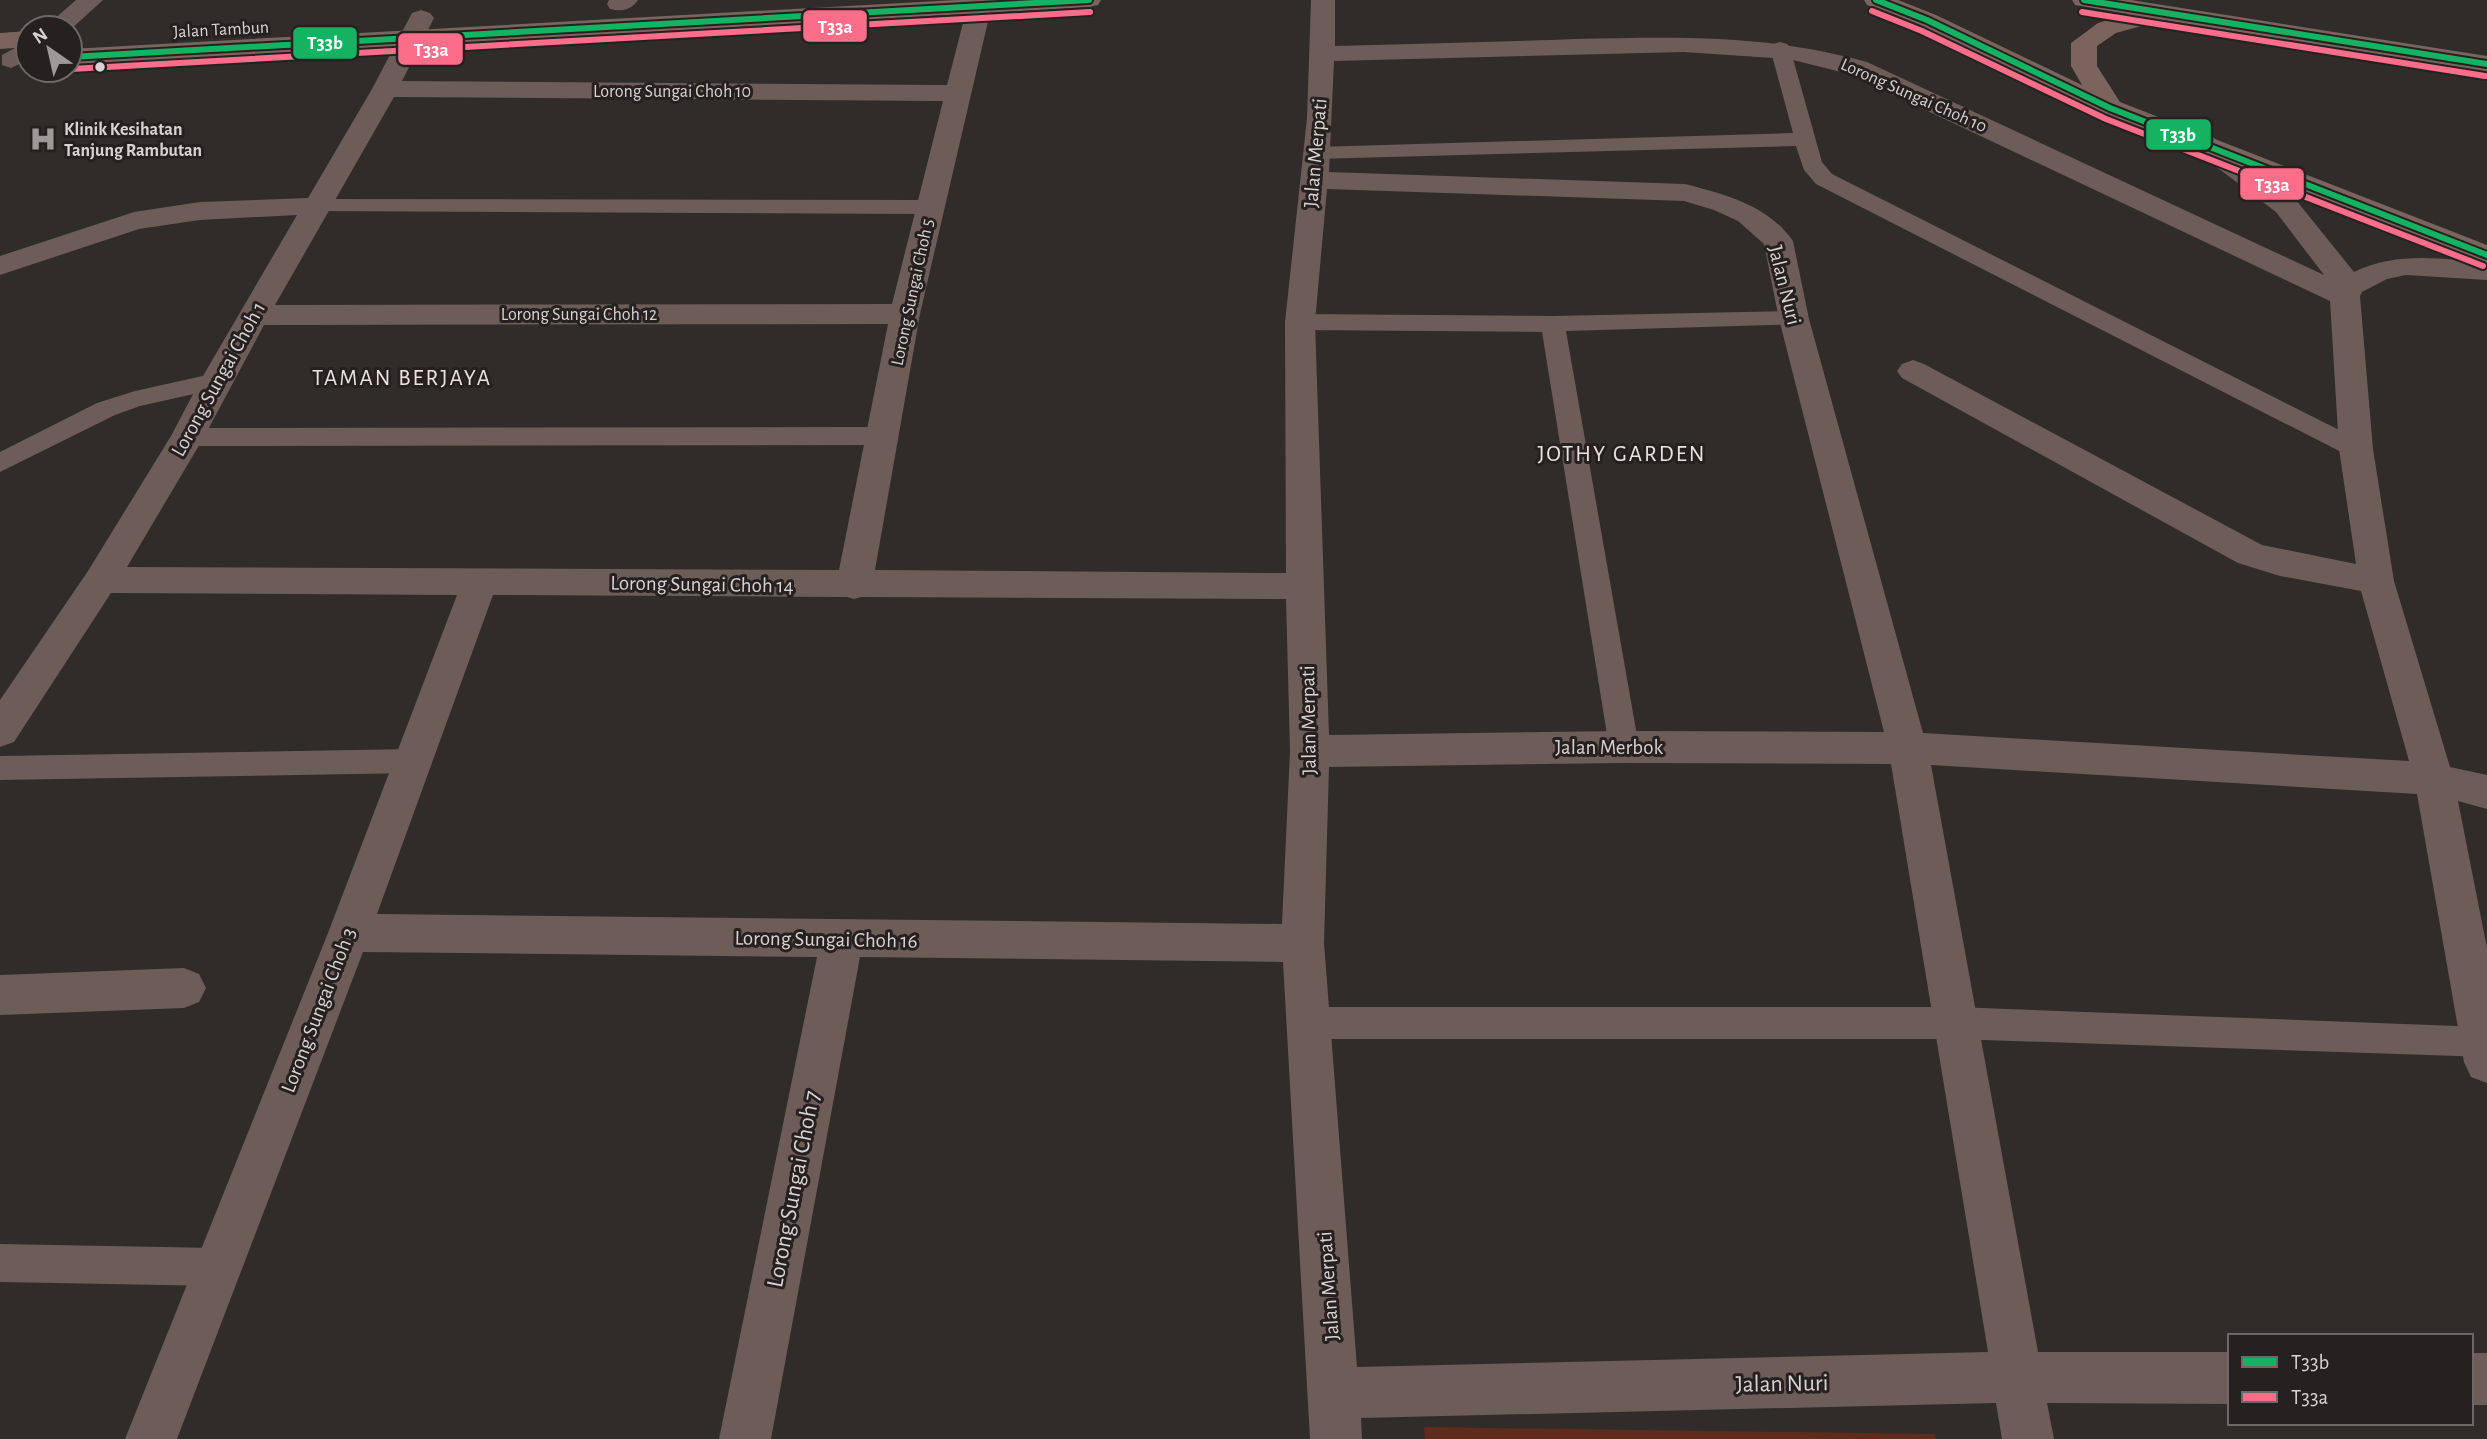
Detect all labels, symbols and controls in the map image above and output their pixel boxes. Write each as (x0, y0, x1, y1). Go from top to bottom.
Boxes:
line badge: T33a (802, 9, 868, 43)
north arrow (14, 14, 84, 84)
street label: Jalan Tambun (173, 18, 270, 42)
text: T33a (817, 18, 853, 37)
text: N (30, 25, 51, 48)
line badge: T33b (292, 26, 358, 60)
line badge: T33a (397, 32, 464, 66)
text: T33b (307, 34, 343, 53)
text: T33a (413, 41, 449, 60)
street label: Lorong Sungai Choh 10 (1838, 56, 1989, 136)
unlabelled marker (93, 60, 107, 74)
street label: Lorong Sungai Choh 10 (593, 83, 751, 101)
street label: Jalan Merpati (1300, 98, 1331, 209)
line badge: T33b (2145, 118, 2212, 151)
place label: Klinik Kesihatan Tanjung Rambutan (64, 121, 202, 160)
hospital icon: Klinik Kesihatan Tanjung Rambutan (28, 124, 58, 154)
text: T33b (2160, 126, 2196, 145)
line badge: T33a (2239, 167, 2305, 201)
text: T33a (2254, 176, 2290, 195)
street label: Lorong Sungai Choh 5 (889, 217, 937, 367)
street label: Jalan Nuri (1764, 243, 1805, 327)
street label: Lorong Sungai Choh 1 (167, 298, 270, 460)
street label: Lorong Sungai Choh 12 (501, 306, 657, 324)
district label: TAMAN BERJAYA (312, 367, 492, 390)
district label: JOTHY GARDEN (1538, 443, 1706, 466)
street label: Lorong Sungai Choh 14 (610, 572, 794, 597)
street label: Jalan Merpati (1297, 665, 1320, 775)
street label: Jalan Merbok (1555, 737, 1663, 758)
street label: Lorong Sungai Choh 3 (277, 925, 360, 1095)
street label: Lorong Sungai Choh 16 (734, 927, 918, 952)
street label: Lorong Sungai Choh 7 (763, 1089, 825, 1289)
street label: Jalan Merpati (1314, 1231, 1343, 1341)
legend (2228, 1334, 2473, 1425)
text: T33b (2291, 1352, 2329, 1373)
street label: Jalan Nuri (1735, 1371, 1829, 1397)
text: T33a (2291, 1387, 2329, 1408)

